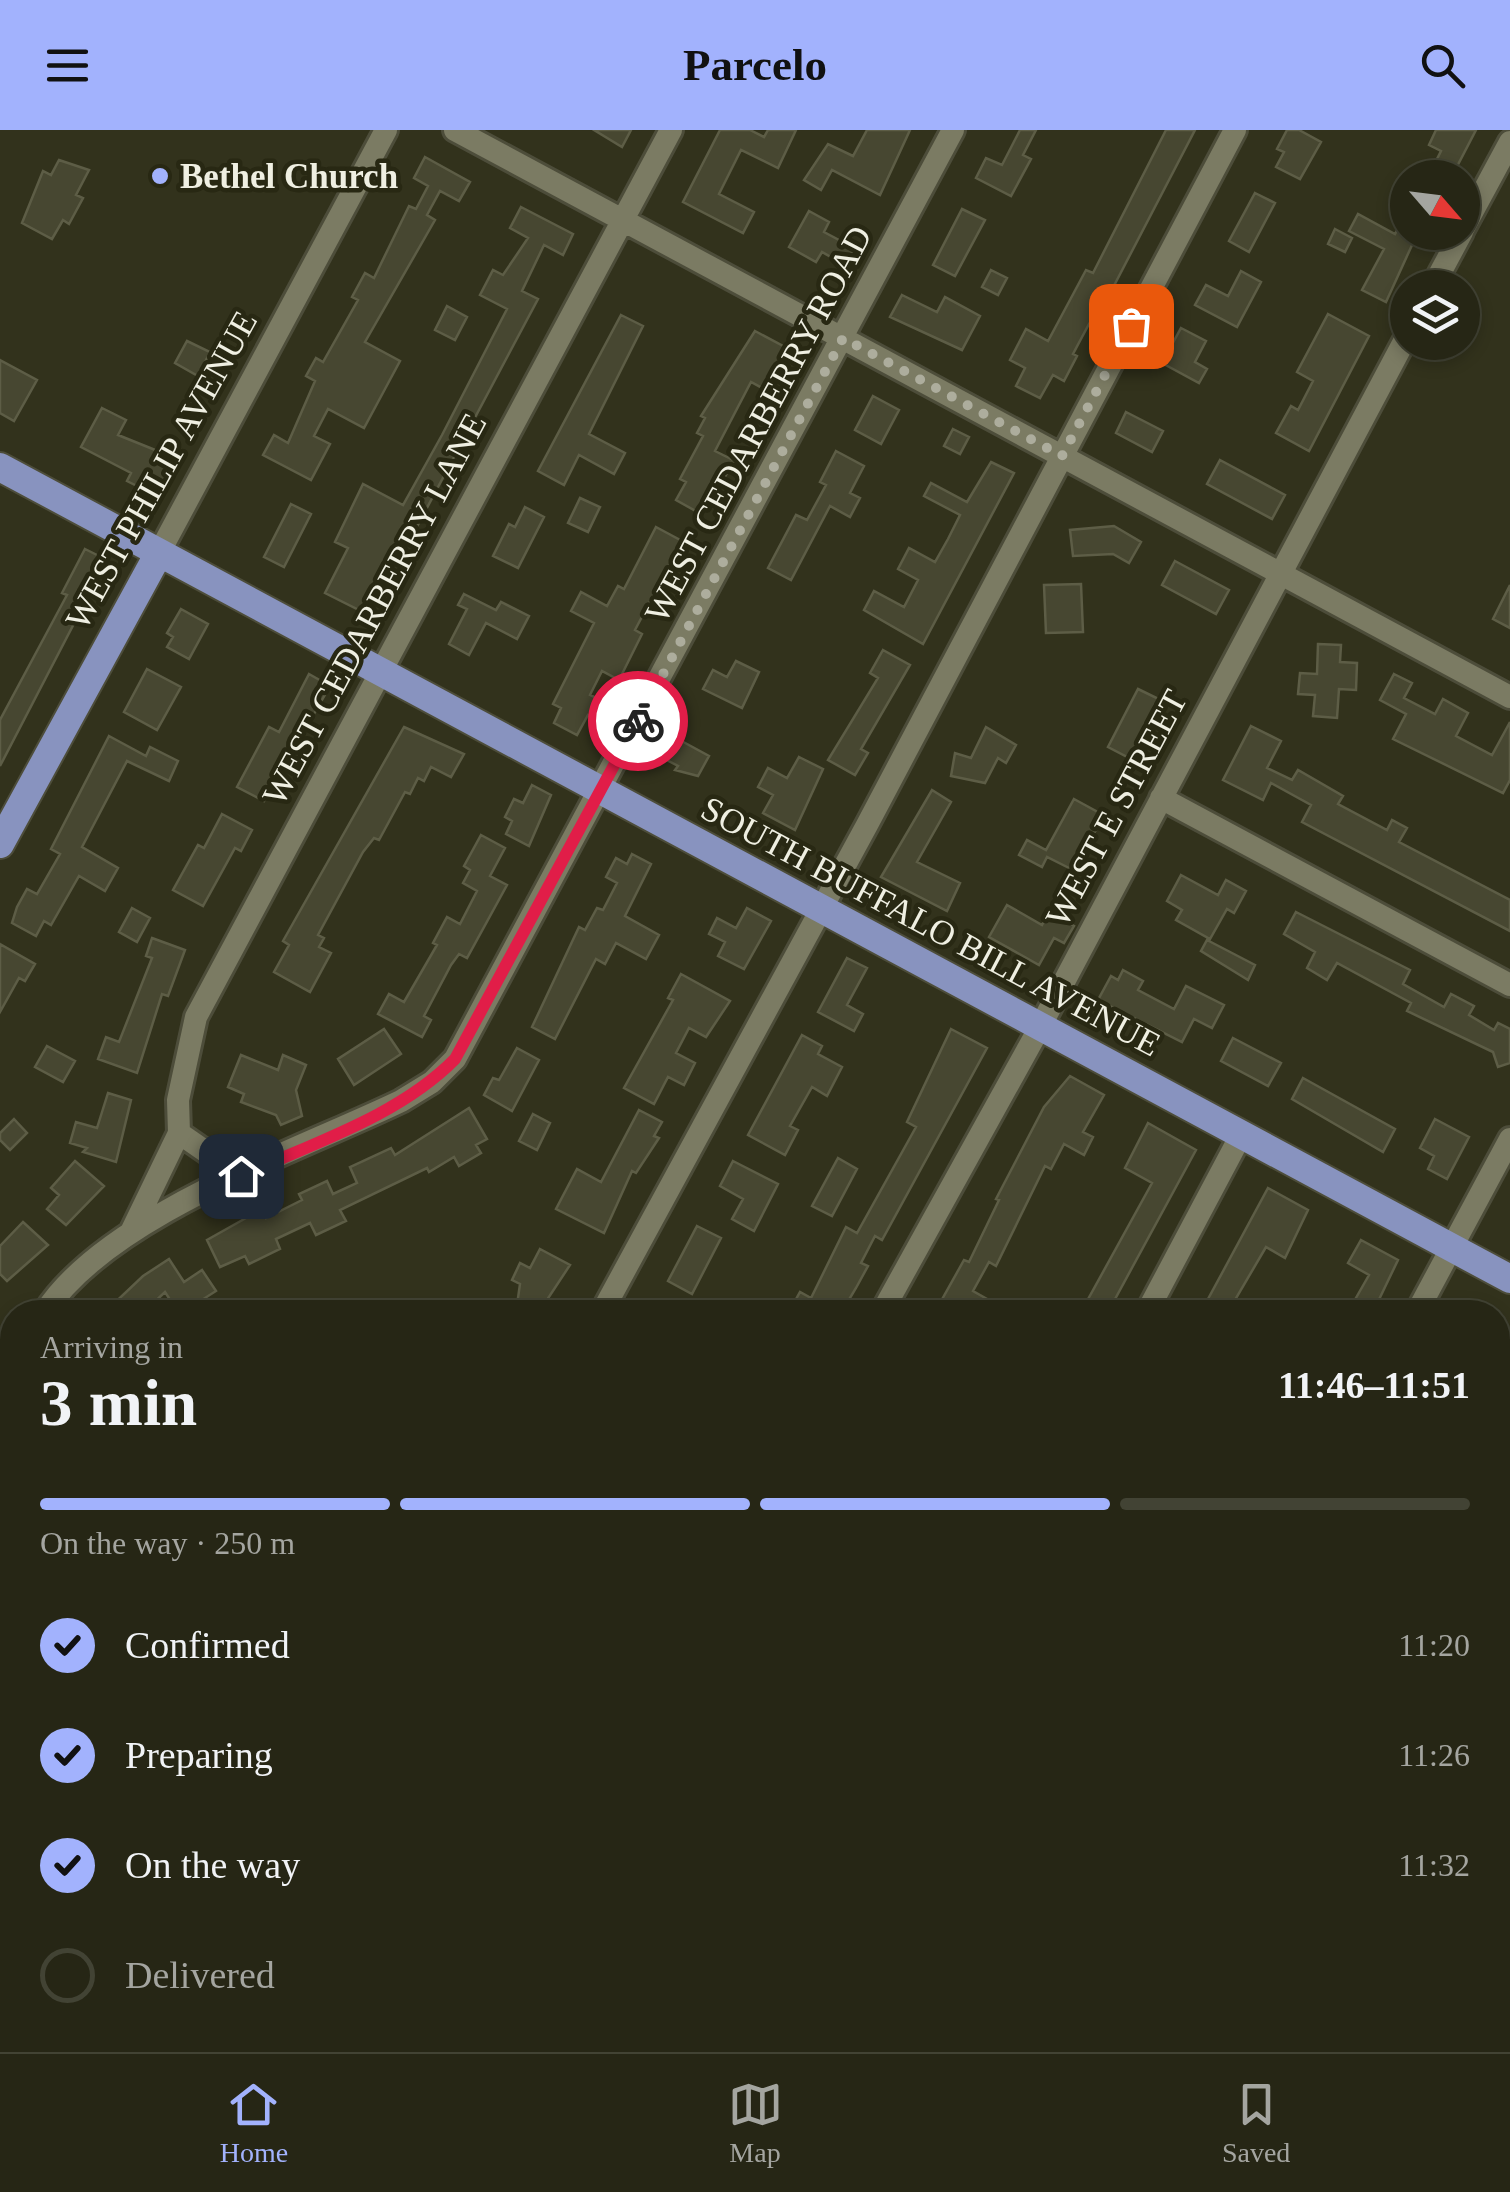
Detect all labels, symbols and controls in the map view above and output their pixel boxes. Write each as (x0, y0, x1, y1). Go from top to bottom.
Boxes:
icon: menu (40, 38, 95, 93)
icon: search (1415, 38, 1470, 93)
text: Parcelo (683, 40, 827, 90)
place label: Bethel Church (180, 157, 398, 196)
north arrow (1390, 160, 1480, 250)
map controls (1390, 160, 1480, 360)
marker: Bethel Church (149, 165, 171, 187)
street label: WEST CEDARBERRY ROAD (637, 219, 880, 629)
button: layers (1390, 270, 1480, 360)
pin (1089, 284, 1174, 369)
icon: bag (1104, 299, 1159, 354)
street label: WEST PHILIP AVENUE (58, 305, 265, 636)
street label: WEST CEDARBERRY LANE (255, 407, 494, 812)
courier (588, 671, 688, 771)
street label: WEST E STREET (1038, 683, 1195, 933)
icon: bike (611, 694, 666, 749)
street label: SOUTH BUFFALO BILL AVENUE (695, 789, 1167, 1064)
pin (199, 1134, 284, 1219)
icon: home (214, 1149, 269, 1204)
text: Arriving in (40, 1329, 183, 1365)
text: 11:46–11:51 (1278, 1364, 1470, 1406)
text: 3 min (40, 1367, 197, 1439)
text: On the way · 250 m (40, 1525, 295, 1561)
icon: check (40, 1618, 95, 1673)
text: Confirmed (125, 1624, 290, 1666)
text: 11:20 (1398, 1627, 1470, 1663)
icon: check (40, 1728, 95, 1783)
text: Preparing (125, 1734, 273, 1776)
text: 11:26 (1398, 1737, 1470, 1773)
icon: check (40, 1838, 95, 1893)
text: On the way (125, 1844, 300, 1886)
text: 11:32 (1398, 1847, 1470, 1883)
text: Delivered (125, 1954, 275, 1996)
tab: Home (220, 2077, 288, 2169)
tab: Map (728, 2077, 783, 2169)
tab: Saved (1222, 2077, 1290, 2169)

